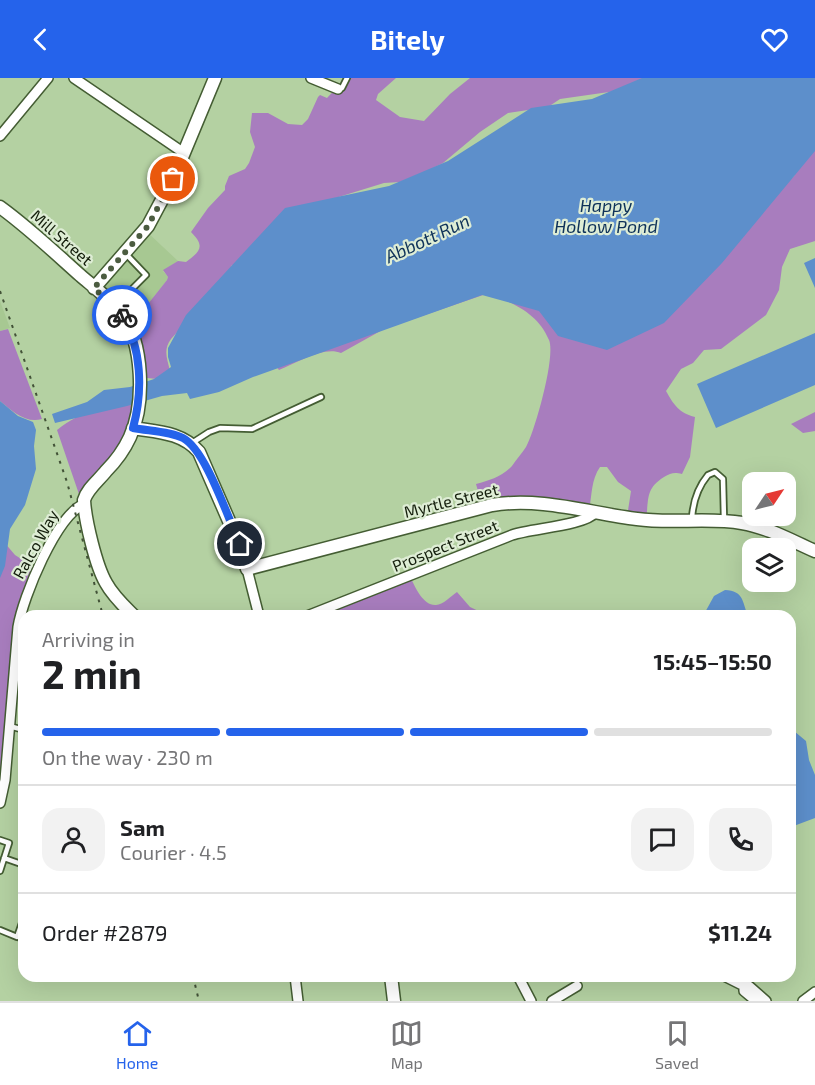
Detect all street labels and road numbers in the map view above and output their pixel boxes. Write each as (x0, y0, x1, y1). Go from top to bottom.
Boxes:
street label: Mill Street (27, 205, 97, 269)
street label: Myrtle Street (402, 479, 500, 521)
street label: Ralco Way (8, 506, 62, 582)
street label: Prospect Street (389, 515, 501, 575)

